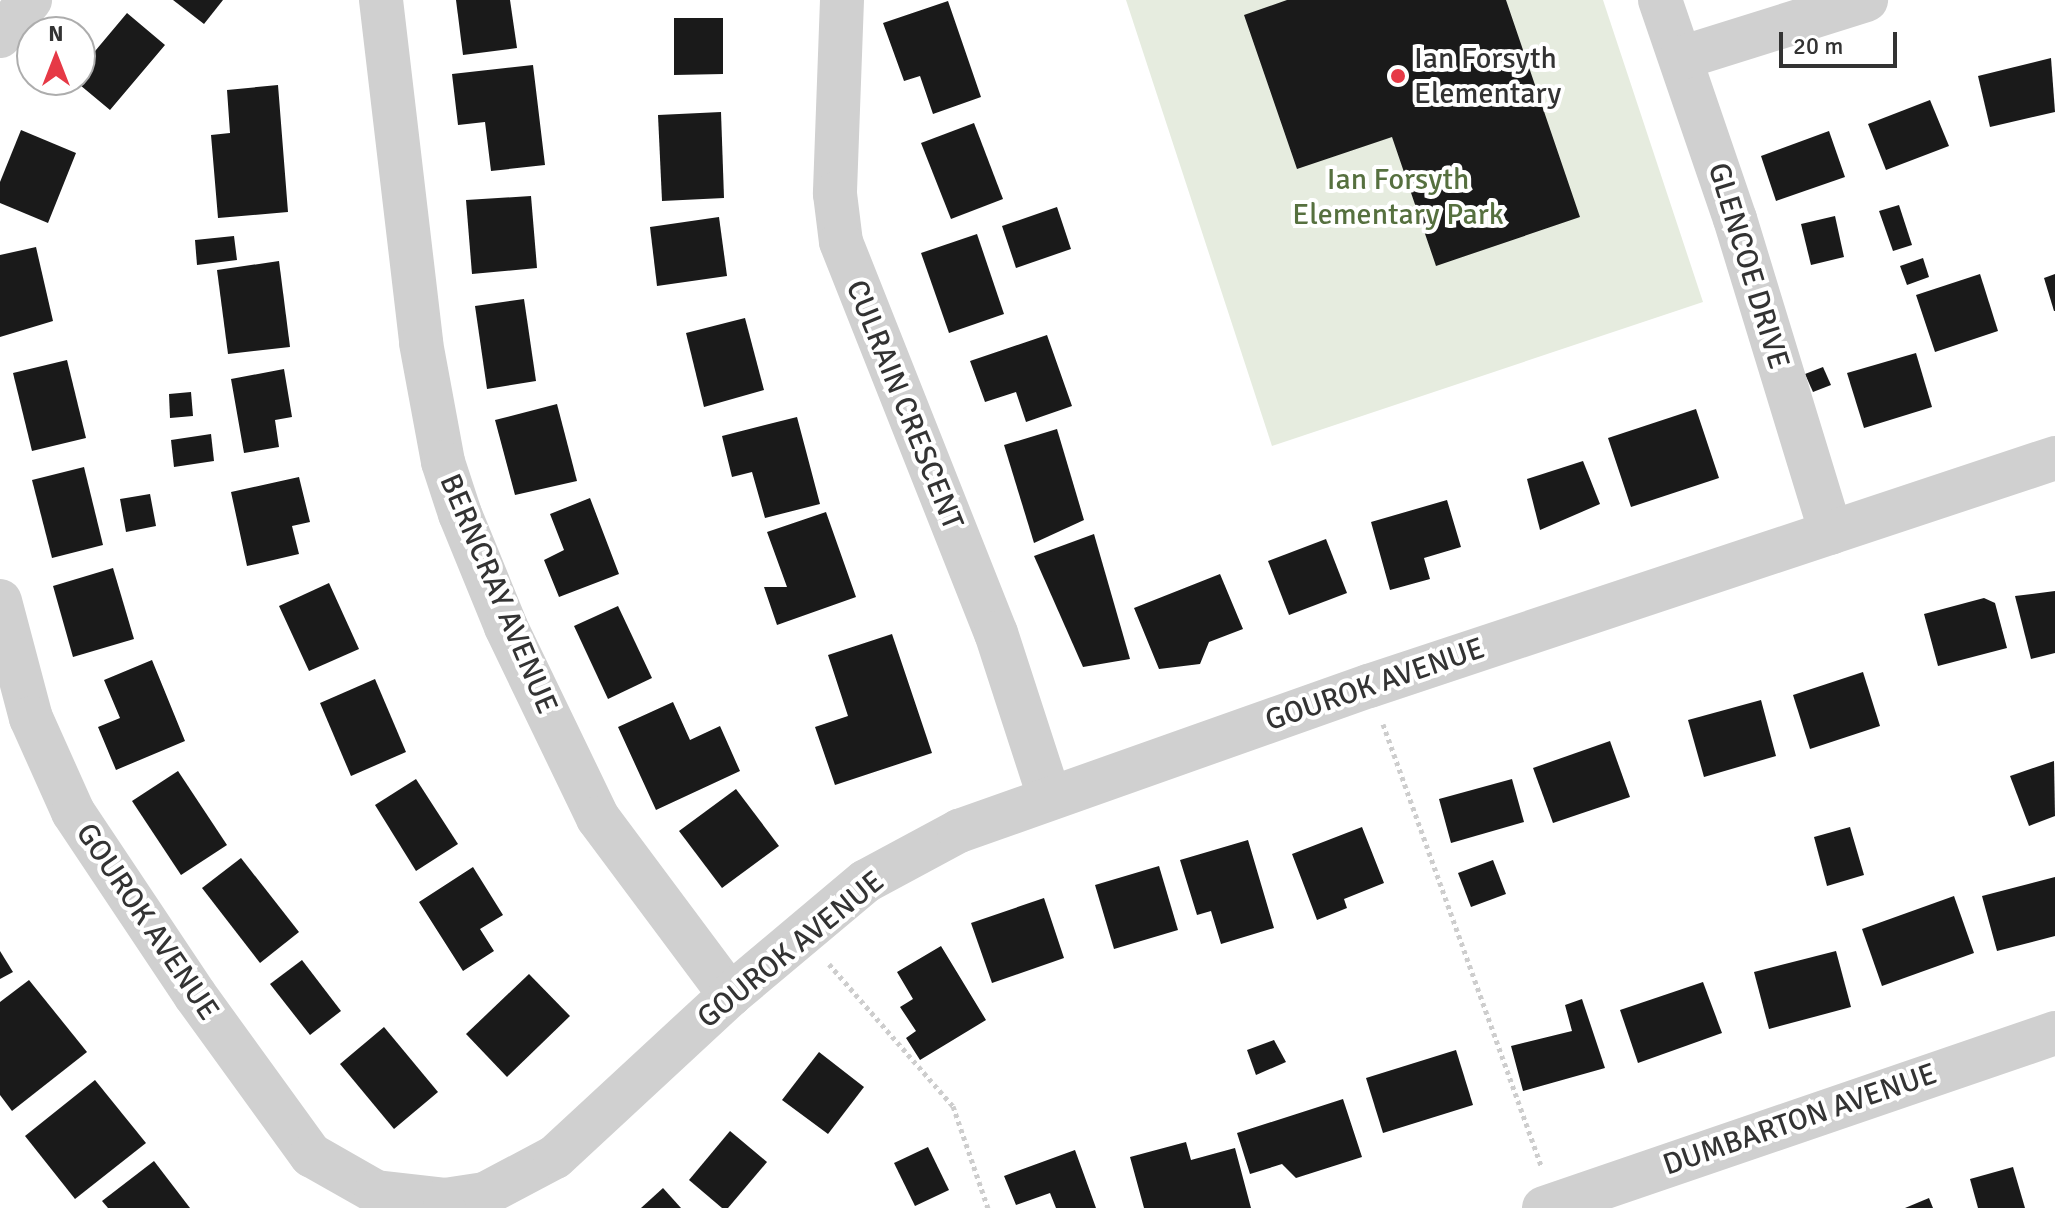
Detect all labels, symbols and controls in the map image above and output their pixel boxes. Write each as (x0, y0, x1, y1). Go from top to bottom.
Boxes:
north arrow (16, 16, 96, 96)
scale bar (1783, 16, 1901, 66)
text: N (48, 20, 64, 47)
text: 20 m (1793, 31, 1843, 61)
place label: Ian Forsyth Elementary (1414, 41, 1561, 112)
marker: Ian Forsyth Elementary (1389, 67, 1407, 85)
street label: GLENCOE DRIVE (1700, 159, 1796, 373)
park label: Ian Forsyth Elementary Park (1292, 162, 1504, 232)
street label: CULRAIN CRESCENT (838, 275, 970, 535)
street label: BERNCRAY AVENUE (431, 469, 565, 719)
street label: GOUROK AVENUE (1261, 631, 1489, 739)
street label: GOUROK AVENUE (68, 817, 226, 1027)
street label: GOUROK AVENUE (691, 864, 891, 1036)
street label: DUMBARTON AVENUE (1659, 1056, 1941, 1184)

